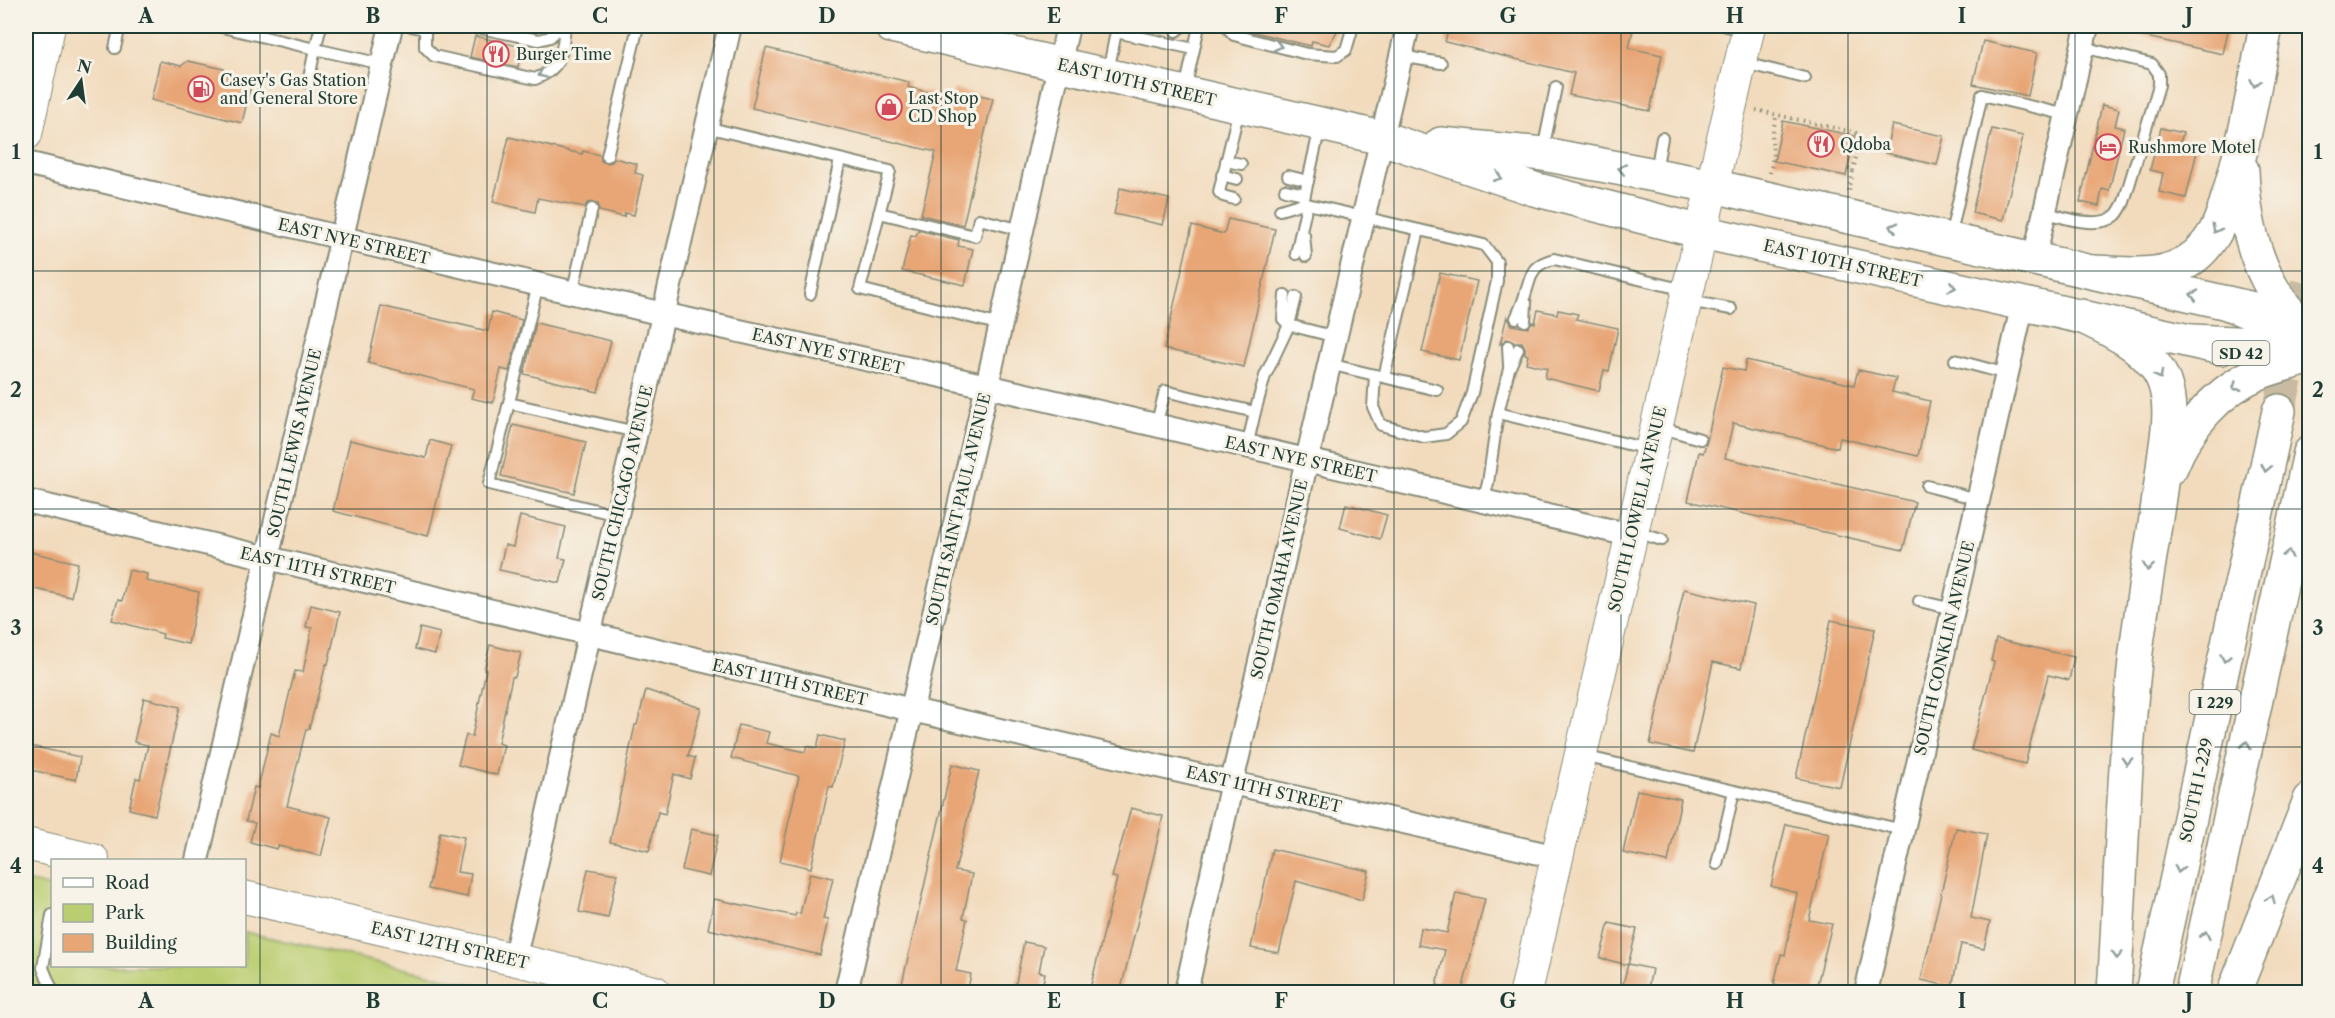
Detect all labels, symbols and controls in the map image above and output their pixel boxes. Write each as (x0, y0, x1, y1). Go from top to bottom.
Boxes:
text: A (137, 4, 154, 28)
text: B (366, 4, 381, 28)
text: C (592, 4, 608, 28)
text: D (818, 4, 836, 28)
text: E (1047, 4, 1061, 28)
text: F (1274, 4, 1288, 28)
text: G (1500, 4, 1517, 28)
text: H (1726, 4, 1744, 28)
text: I (1958, 4, 1966, 28)
text: J (2181, 4, 2193, 28)
restaurant icon: Burger Time (481, 39, 511, 69)
one-way arrow (1273, 39, 1283, 52)
place label: Burger Time (516, 44, 612, 64)
north arrow (51, 51, 111, 111)
street label: EAST 10TH STREET (1056, 54, 1218, 110)
text: N (75, 55, 93, 78)
one-way arrow (538, 67, 549, 79)
place label: Casey's Gas Station and General Store (220, 70, 366, 108)
fuel station icon: Casey's Gas Station and General Store (186, 74, 216, 104)
one-way arrow (2249, 78, 2262, 88)
place label: Last Stop CD Shop (908, 88, 979, 126)
shop icon: Last Stop CD Shop (874, 92, 904, 122)
restaurant icon: Qdoba (1806, 129, 1836, 159)
hotel icon: Rushmore Motel (2093, 132, 2123, 162)
place label: Qdoba (1840, 134, 1892, 154)
place label: Rushmore Motel (2128, 137, 2256, 157)
text: 1 (12, 140, 21, 164)
text: 1 (2314, 140, 2323, 164)
one-way arrow (1617, 163, 1627, 176)
one-way arrow (1492, 170, 1503, 182)
street label: EAST NYE STREET (276, 214, 432, 268)
one-way arrow (1890, 221, 1900, 234)
one-way arrow (2212, 222, 2223, 233)
street label: EAST 10TH STREET (1762, 235, 1924, 291)
one-way arrow (1947, 280, 1957, 293)
one-way arrow (2190, 289, 2200, 302)
street label: EAST NYE STREET (750, 324, 906, 378)
road number: SD 42 (2212, 341, 2270, 365)
street label: SOUTH LEWIS AVENUE (263, 347, 325, 539)
one-way arrow (2152, 369, 2163, 379)
text: 2 (10, 378, 22, 402)
text: 2 (2312, 378, 2324, 402)
one-way arrow (2232, 379, 2242, 391)
street label: SOUTH CHICAGO AVENUE (587, 383, 657, 603)
street label: SOUTH SAINT PAUL AVENUE (921, 391, 995, 627)
street label: SOUTH LOWELL AVENUE (1604, 404, 1670, 614)
street label: EAST NYE STREET (1223, 432, 1379, 486)
one-way arrow (2261, 463, 2274, 473)
street label: SOUTH OMAHA AVENUE (1246, 477, 1312, 681)
street label: SOUTH CONKLIN AVENUE (1910, 539, 1978, 757)
street label: EAST 11TH STREET (238, 542, 398, 598)
one-way arrow (2280, 549, 2293, 559)
one-way arrow (2142, 562, 2155, 572)
text: 3 (10, 616, 22, 640)
text: 3 (2312, 616, 2324, 640)
one-way arrow (2219, 653, 2232, 663)
street label: EAST 11TH STREET (710, 654, 870, 710)
road number: I 229 (2190, 690, 2240, 714)
street label: SOUTH I-229 (2175, 736, 2217, 844)
one-way arrow (2239, 740, 2252, 750)
one-way arrow (2120, 756, 2133, 765)
street label: EAST 11TH STREET (1184, 761, 1344, 817)
text: 4 (10, 854, 22, 878)
text: 4 (2312, 854, 2324, 878)
legend (51, 859, 246, 967)
one-way arrow (2173, 864, 2186, 874)
text: Road (105, 872, 150, 894)
one-way arrow (2264, 894, 2276, 905)
text: Park (105, 902, 146, 924)
street label: EAST 12TH STREET (369, 917, 531, 973)
one-way arrow (2198, 931, 2211, 941)
text: Building (105, 932, 177, 954)
one-way arrow (2110, 951, 2123, 960)
text: A (137, 989, 154, 1013)
text: B (366, 989, 381, 1013)
text: C (592, 989, 608, 1013)
text: D (818, 989, 836, 1013)
text: E (1047, 989, 1061, 1013)
text: F (1274, 989, 1288, 1013)
text: G (1500, 989, 1517, 1013)
text: H (1726, 989, 1744, 1013)
text: I (1958, 989, 1966, 1013)
text: J (2181, 989, 2193, 1013)

